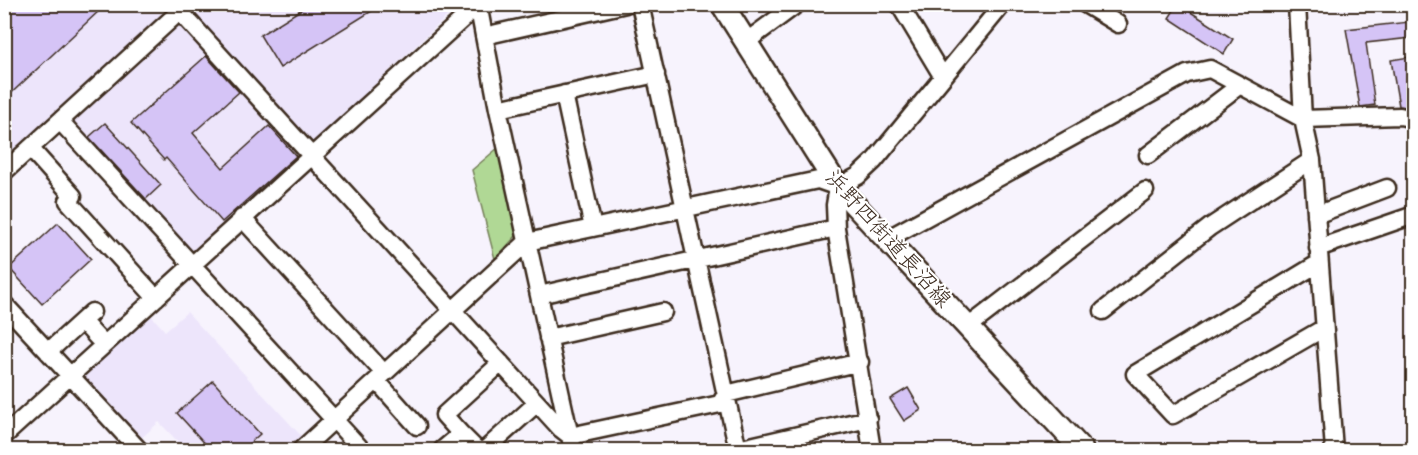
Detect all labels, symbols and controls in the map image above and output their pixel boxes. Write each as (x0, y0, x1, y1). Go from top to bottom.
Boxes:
street label: 浜野四街道長沼線 (820, 165, 957, 313)

